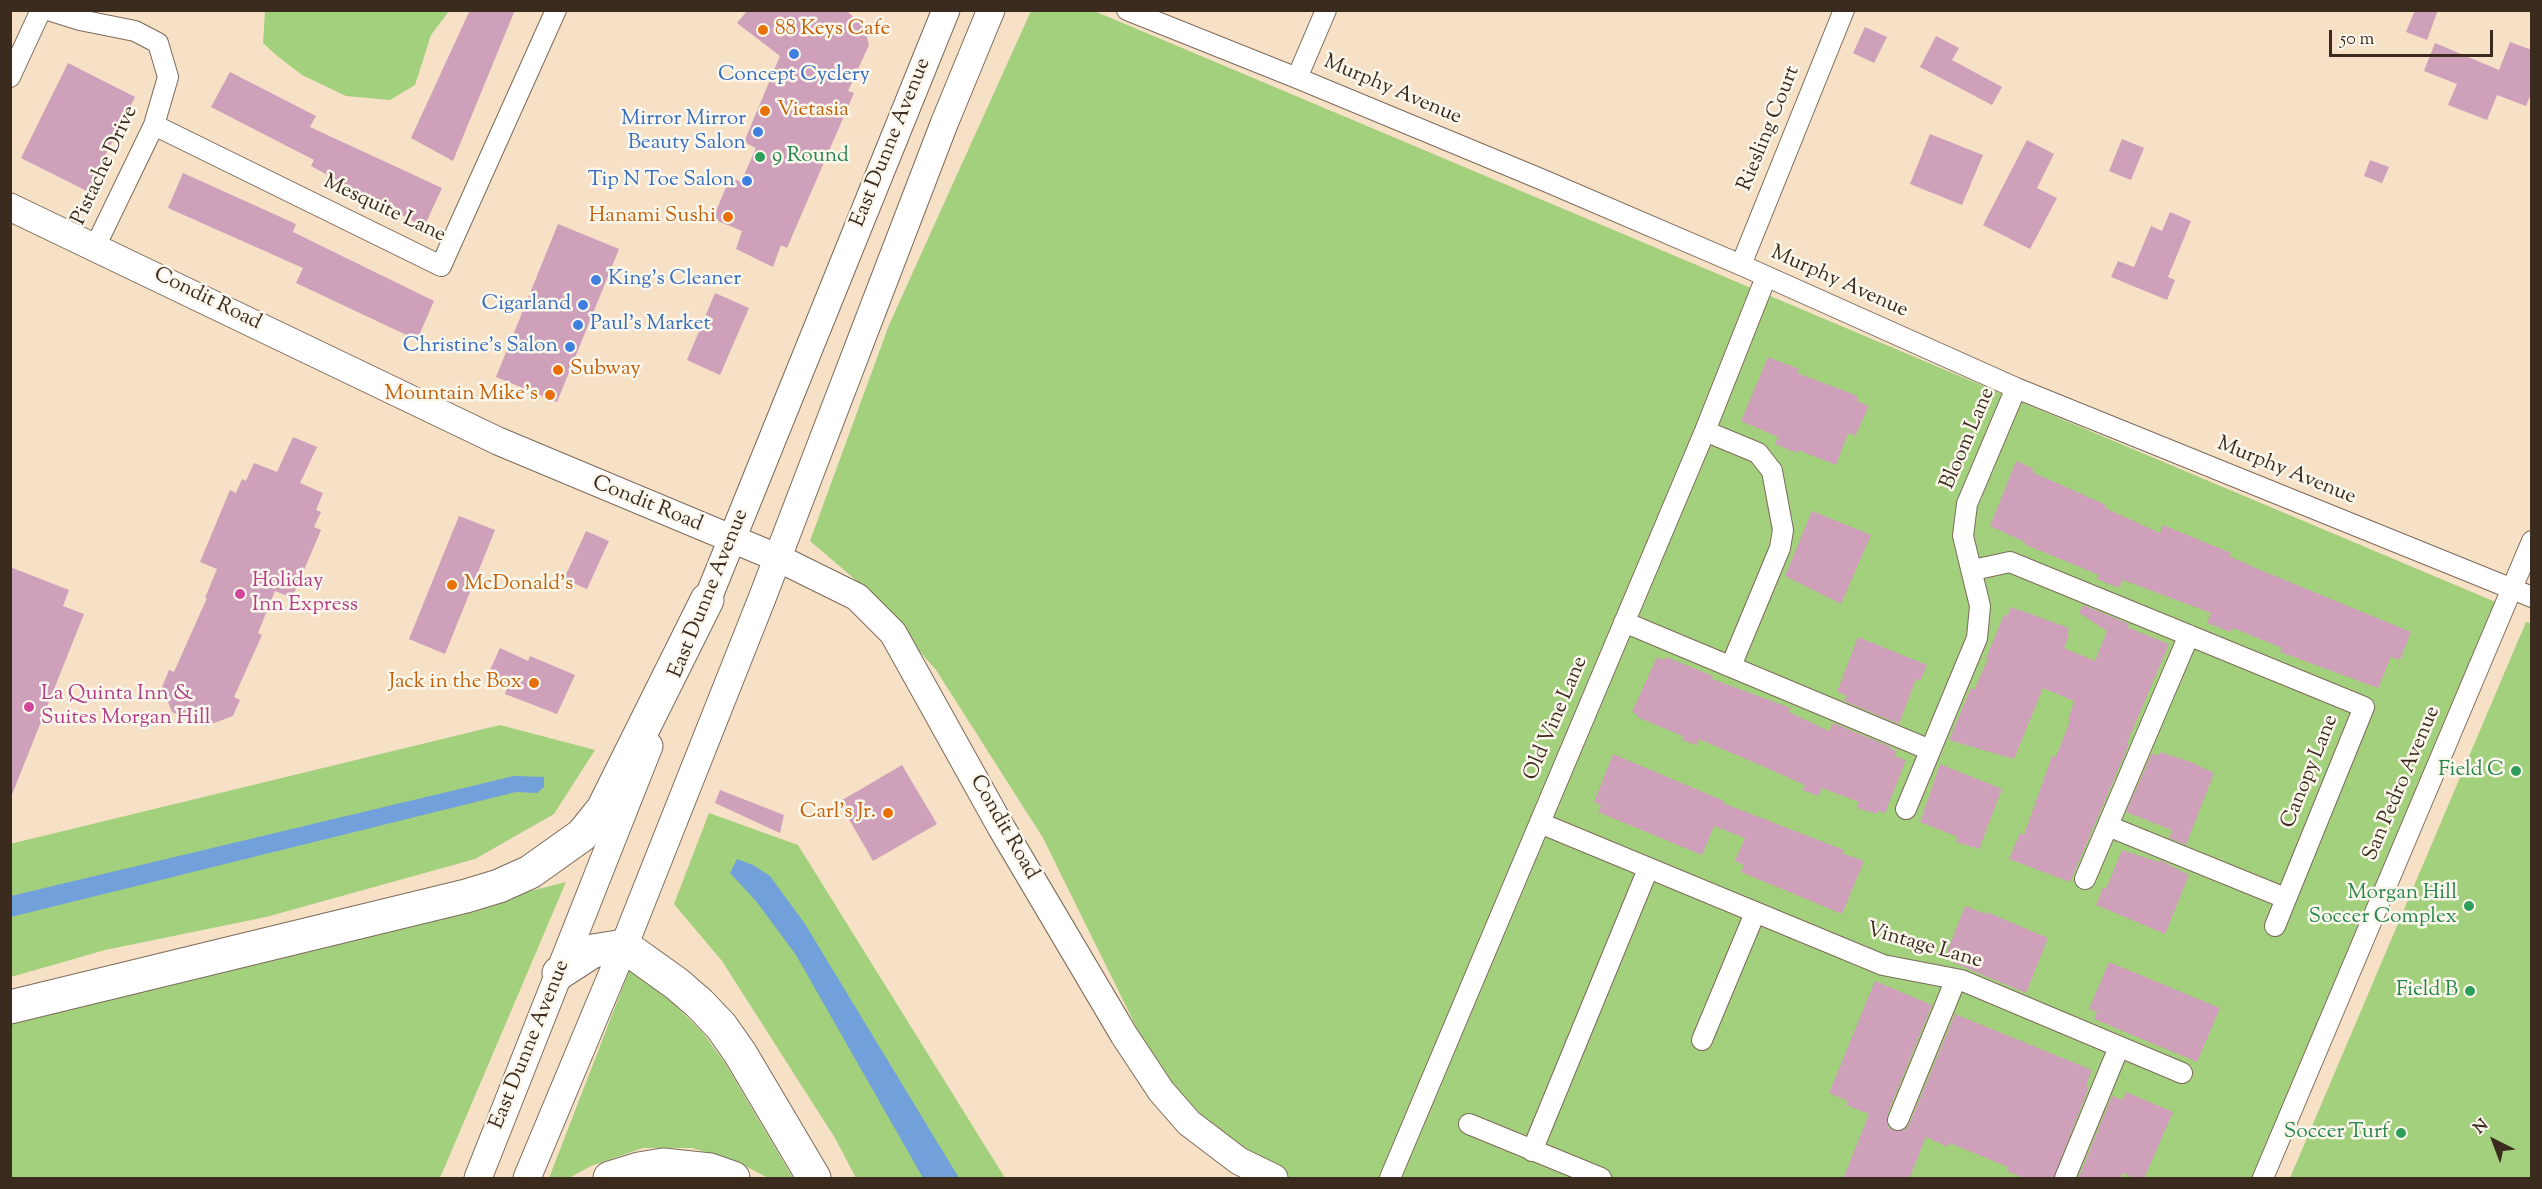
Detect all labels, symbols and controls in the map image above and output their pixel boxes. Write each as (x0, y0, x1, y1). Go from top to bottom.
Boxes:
place label: 88 Keys Cafe (775, 17, 890, 43)
scale bar (2332, 18, 2496, 56)
marker: 88 Keys Cafe (756, 23, 770, 37)
text: 50 m (2340, 27, 2374, 53)
marker: Concept Cyclery (787, 47, 801, 61)
street label: Murphy Avenue (1319, 51, 1465, 131)
street label: East Dunne Avenue (847, 55, 937, 231)
place label: Concept Cyclery (718, 63, 870, 89)
street label: Riesling Court (1733, 63, 1807, 195)
place label: Vietasia (777, 98, 849, 124)
street label: Pistache Drive (67, 102, 145, 230)
marker: Vietasia (758, 104, 772, 118)
place label: Mirror Mirror Beauty Salon (621, 107, 746, 157)
marker: Mirror Mirror Beauty Salon (751, 125, 765, 139)
place label: 9 Round (772, 144, 849, 170)
marker: 9 Round (753, 150, 767, 164)
place label: Tip N Toe Salon (588, 168, 735, 194)
street label: Mesquite Lane (319, 171, 449, 249)
marker: Tip N Toe Salon (740, 174, 754, 188)
place label: Hanami Sushi (589, 204, 716, 230)
marker: Hanami Sushi (721, 210, 735, 224)
street label: Murphy Avenue (1766, 241, 1912, 325)
street label: Condit Road (149, 263, 265, 337)
place label: King's Cleaner (608, 267, 741, 293)
marker: King's Cleaner (589, 273, 603, 287)
place label: Cigarland (481, 292, 571, 318)
marker: Cigarland (576, 298, 590, 312)
place label: Paul's Market (590, 312, 711, 338)
marker: Paul's Market (571, 318, 585, 332)
place label: Christine's Salon (403, 334, 558, 360)
marker: Christine's Salon (563, 340, 577, 354)
place label: Subway (570, 357, 641, 383)
marker: Subway (551, 363, 565, 377)
place label: Mountain Mike's (385, 382, 538, 408)
street label: Bloom Lane (1936, 384, 2002, 494)
marker: Mountain Mike's (543, 388, 557, 402)
street label: Murphy Avenue (2213, 433, 2359, 511)
street label: Condit Road (588, 471, 706, 539)
street label: East Dunne Avenue (665, 506, 755, 682)
place label: Holiday Inn Express (252, 569, 358, 619)
place label: McDonald's (464, 572, 573, 598)
marker: McDonald's (445, 578, 459, 592)
marker: Holiday Inn Express (233, 587, 247, 601)
street label: Old Vine Lane (1520, 653, 1594, 785)
place label: Jack in the Box (389, 670, 522, 696)
marker: Jack in the Box (527, 676, 541, 690)
place label: La Quinta Inn & Suites Morgan Hill (41, 682, 211, 732)
marker: La Quinta Inn & Suites Morgan Hill (22, 700, 36, 714)
street label: San Pedro Avenue (2359, 703, 2447, 865)
street label: Canopy Lane (2277, 712, 2345, 832)
place label: Field C (2438, 758, 2504, 784)
marker: Field C (2509, 764, 2523, 778)
street label: Condit Road (963, 771, 1043, 885)
place label: Carl's Jr. (800, 800, 876, 826)
marker: Carl's Jr. (881, 806, 895, 820)
place label: Morgan Hill Soccer Complex (2309, 881, 2457, 931)
marker: Morgan Hill Soccer Complex (2462, 899, 2476, 913)
street label: Vintage Lane (1863, 918, 1985, 976)
street label: East Dunne Avenue (486, 957, 576, 1133)
place label: Field B (2396, 978, 2458, 1004)
marker: Field B (2463, 984, 2477, 998)
north arrow (2464, 1111, 2524, 1171)
text: N (2469, 1114, 2494, 1140)
place label: Soccer Turf (2284, 1120, 2389, 1146)
marker: Soccer Turf (2394, 1126, 2408, 1140)

